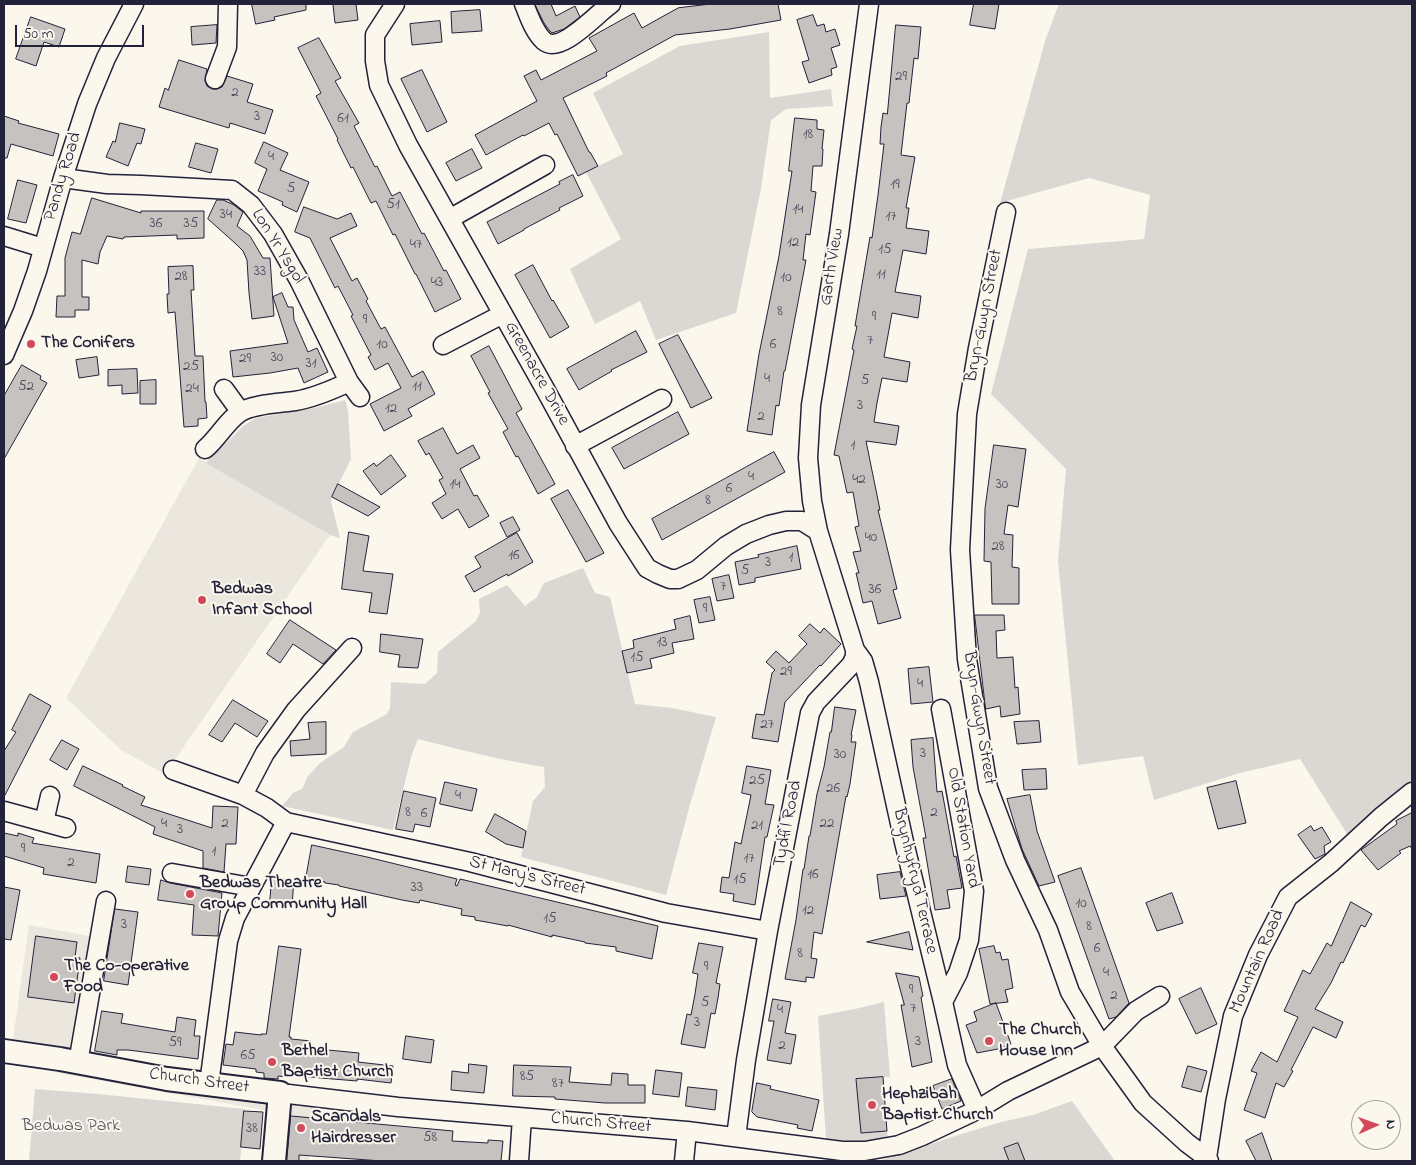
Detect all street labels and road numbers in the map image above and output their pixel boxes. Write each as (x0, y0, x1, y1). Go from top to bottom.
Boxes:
street label: Pandy Road (40, 130, 88, 224)
street label: Lon Yr Ysgol (245, 205, 309, 289)
street label: Garth View (816, 227, 850, 307)
street label: Bryn-Gwyn Street (962, 248, 1008, 384)
street label: Greenacre Drive (499, 318, 573, 430)
street label: Bryn-Gwyn Street (957, 650, 999, 786)
street label: Old Station Yard (941, 766, 983, 890)
street label: Tydfil Road (770, 779, 808, 869)
street label: Brynhyfryd Terrace (887, 806, 941, 956)
street label: St Mary's Street (467, 852, 587, 902)
street label: Mountain Road (1226, 907, 1290, 1017)
street label: Church Street (148, 1064, 250, 1100)
street label: Church Street (550, 1109, 652, 1139)

